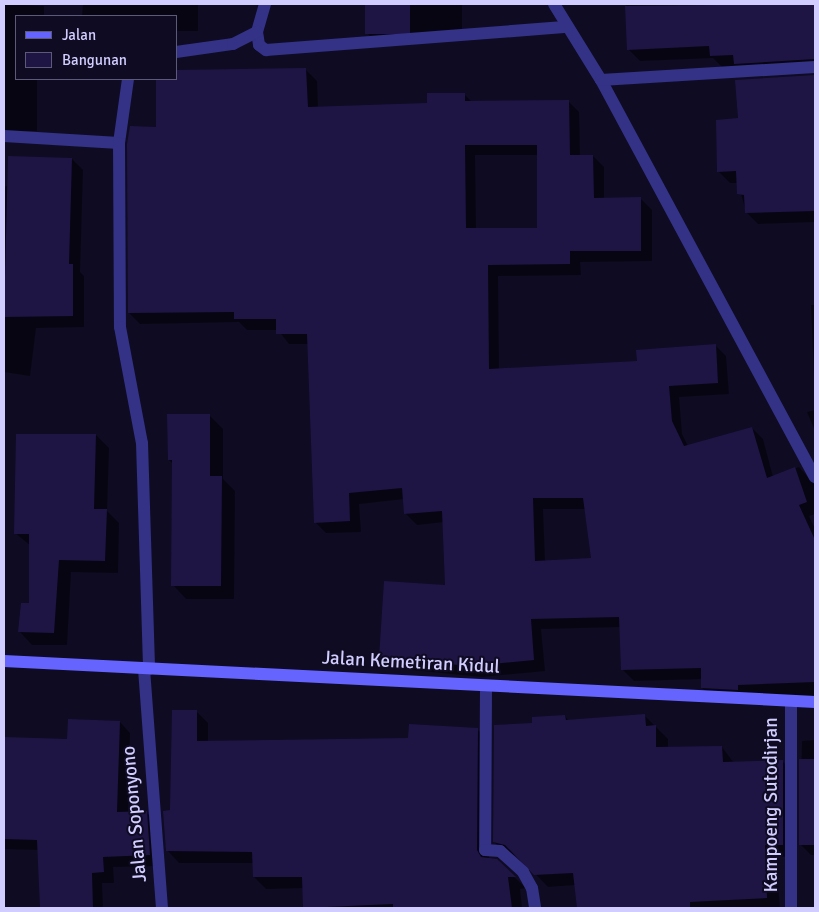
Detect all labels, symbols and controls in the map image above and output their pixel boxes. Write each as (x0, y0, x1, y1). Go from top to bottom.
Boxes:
legend (15, 15, 178, 80)
text: Jalan (62, 26, 96, 44)
text: Bangunan (62, 51, 127, 69)
street label: Jalan Kemetiran Kidul (321, 647, 501, 679)
street label: Kampoeng Sutodirjan (761, 717, 783, 893)
street label: Jalan Soponyono (118, 745, 152, 883)

